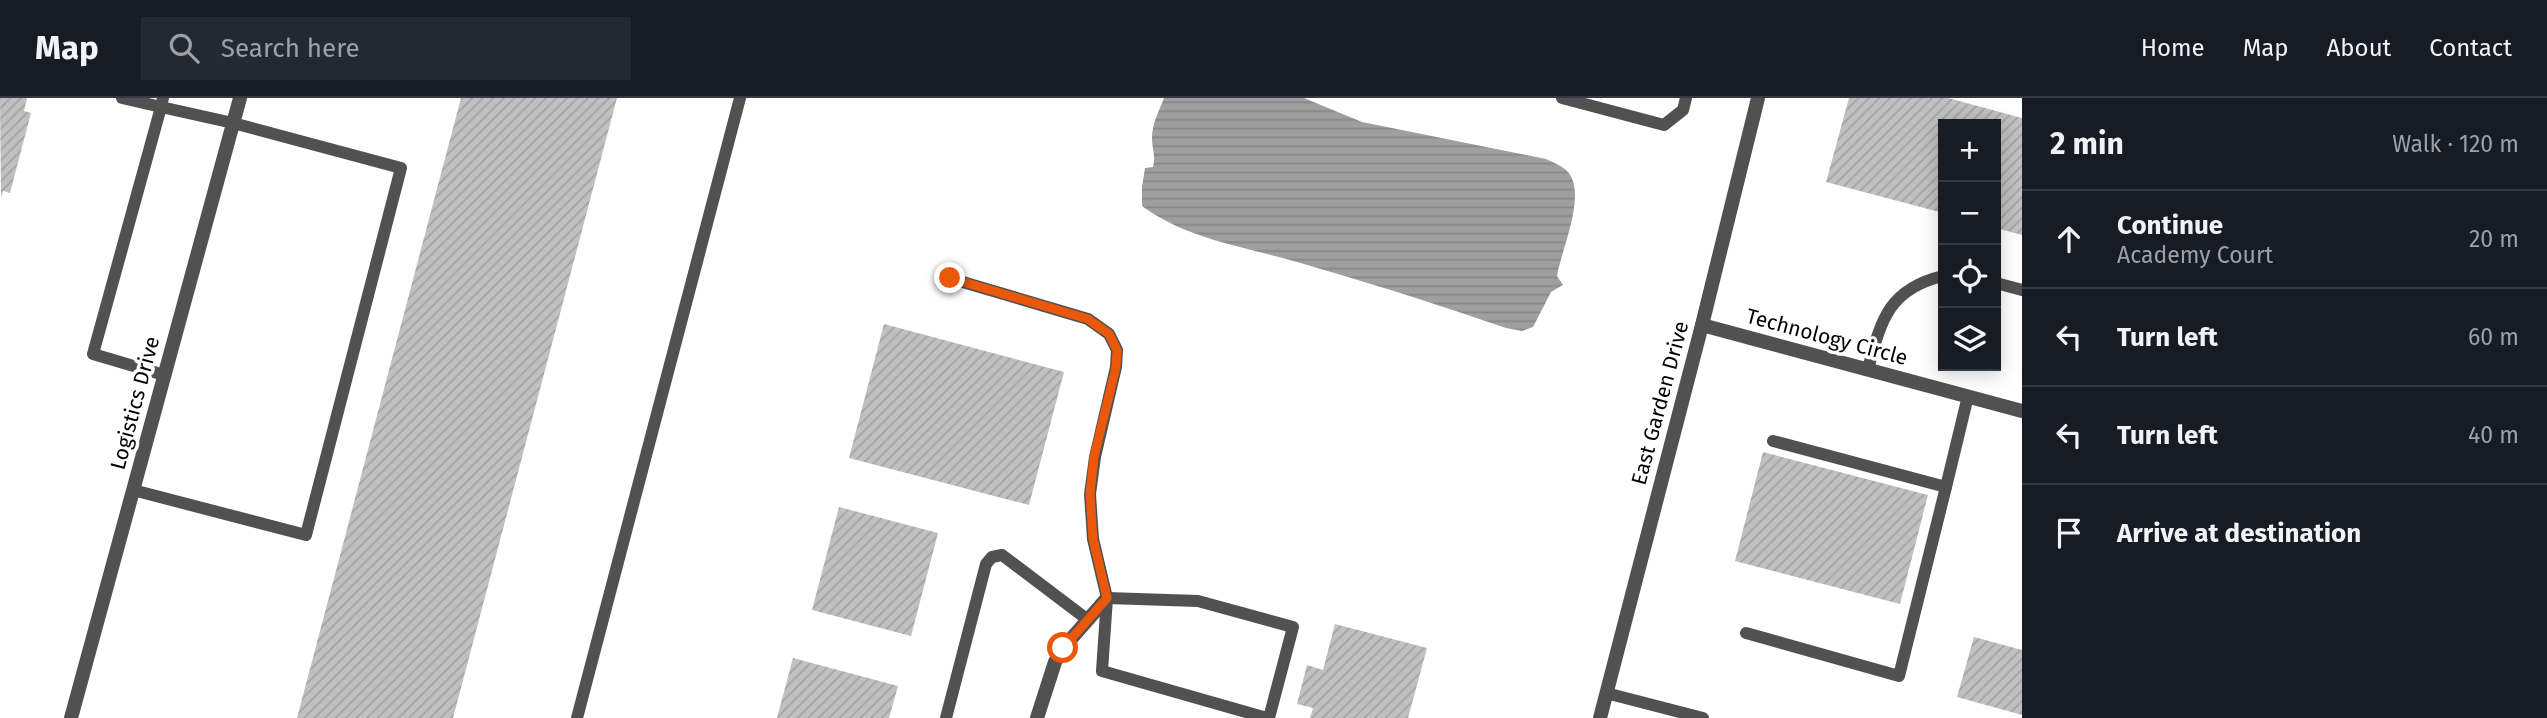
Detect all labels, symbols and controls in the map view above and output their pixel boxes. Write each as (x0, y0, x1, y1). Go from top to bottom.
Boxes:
search box (141, 17, 631, 80)
text: Map (35, 28, 99, 68)
icon: search (165, 29, 203, 67)
text: Search here (221, 33, 360, 64)
text: Home (2141, 34, 2205, 62)
text: Map (2243, 34, 2289, 62)
text: About (2327, 34, 2391, 62)
text: Contact (2429, 34, 2512, 62)
map controls (1938, 119, 2001, 371)
button: + (1938, 119, 2001, 182)
text: 2 min (2050, 126, 2124, 162)
text: Walk · 120 m (2392, 130, 2519, 158)
button: − (1938, 182, 2001, 245)
text: Continue (2117, 210, 2223, 241)
icon: ahead (2050, 220, 2088, 258)
text: 20 m (2469, 225, 2519, 253)
text: Academy Court (2117, 241, 2273, 269)
button: locate (1938, 245, 2001, 308)
route end (934, 262, 965, 293)
street label: Technology Circle (1744, 303, 1910, 371)
button: layers (1938, 308, 2001, 371)
street label: East Garden Drive (1626, 318, 1694, 488)
icon: left (2050, 318, 2088, 356)
text: Turn left (2117, 322, 2218, 353)
text: 60 m (2468, 323, 2519, 351)
street label: Logistics Drive (105, 333, 165, 473)
icon: left (2050, 416, 2088, 454)
text: Turn left (2117, 420, 2218, 451)
text: 40 m (2468, 421, 2519, 449)
icon: arrive (2050, 514, 2088, 552)
text: Arrive at destination (2117, 518, 2361, 549)
route start (1047, 632, 1078, 663)

